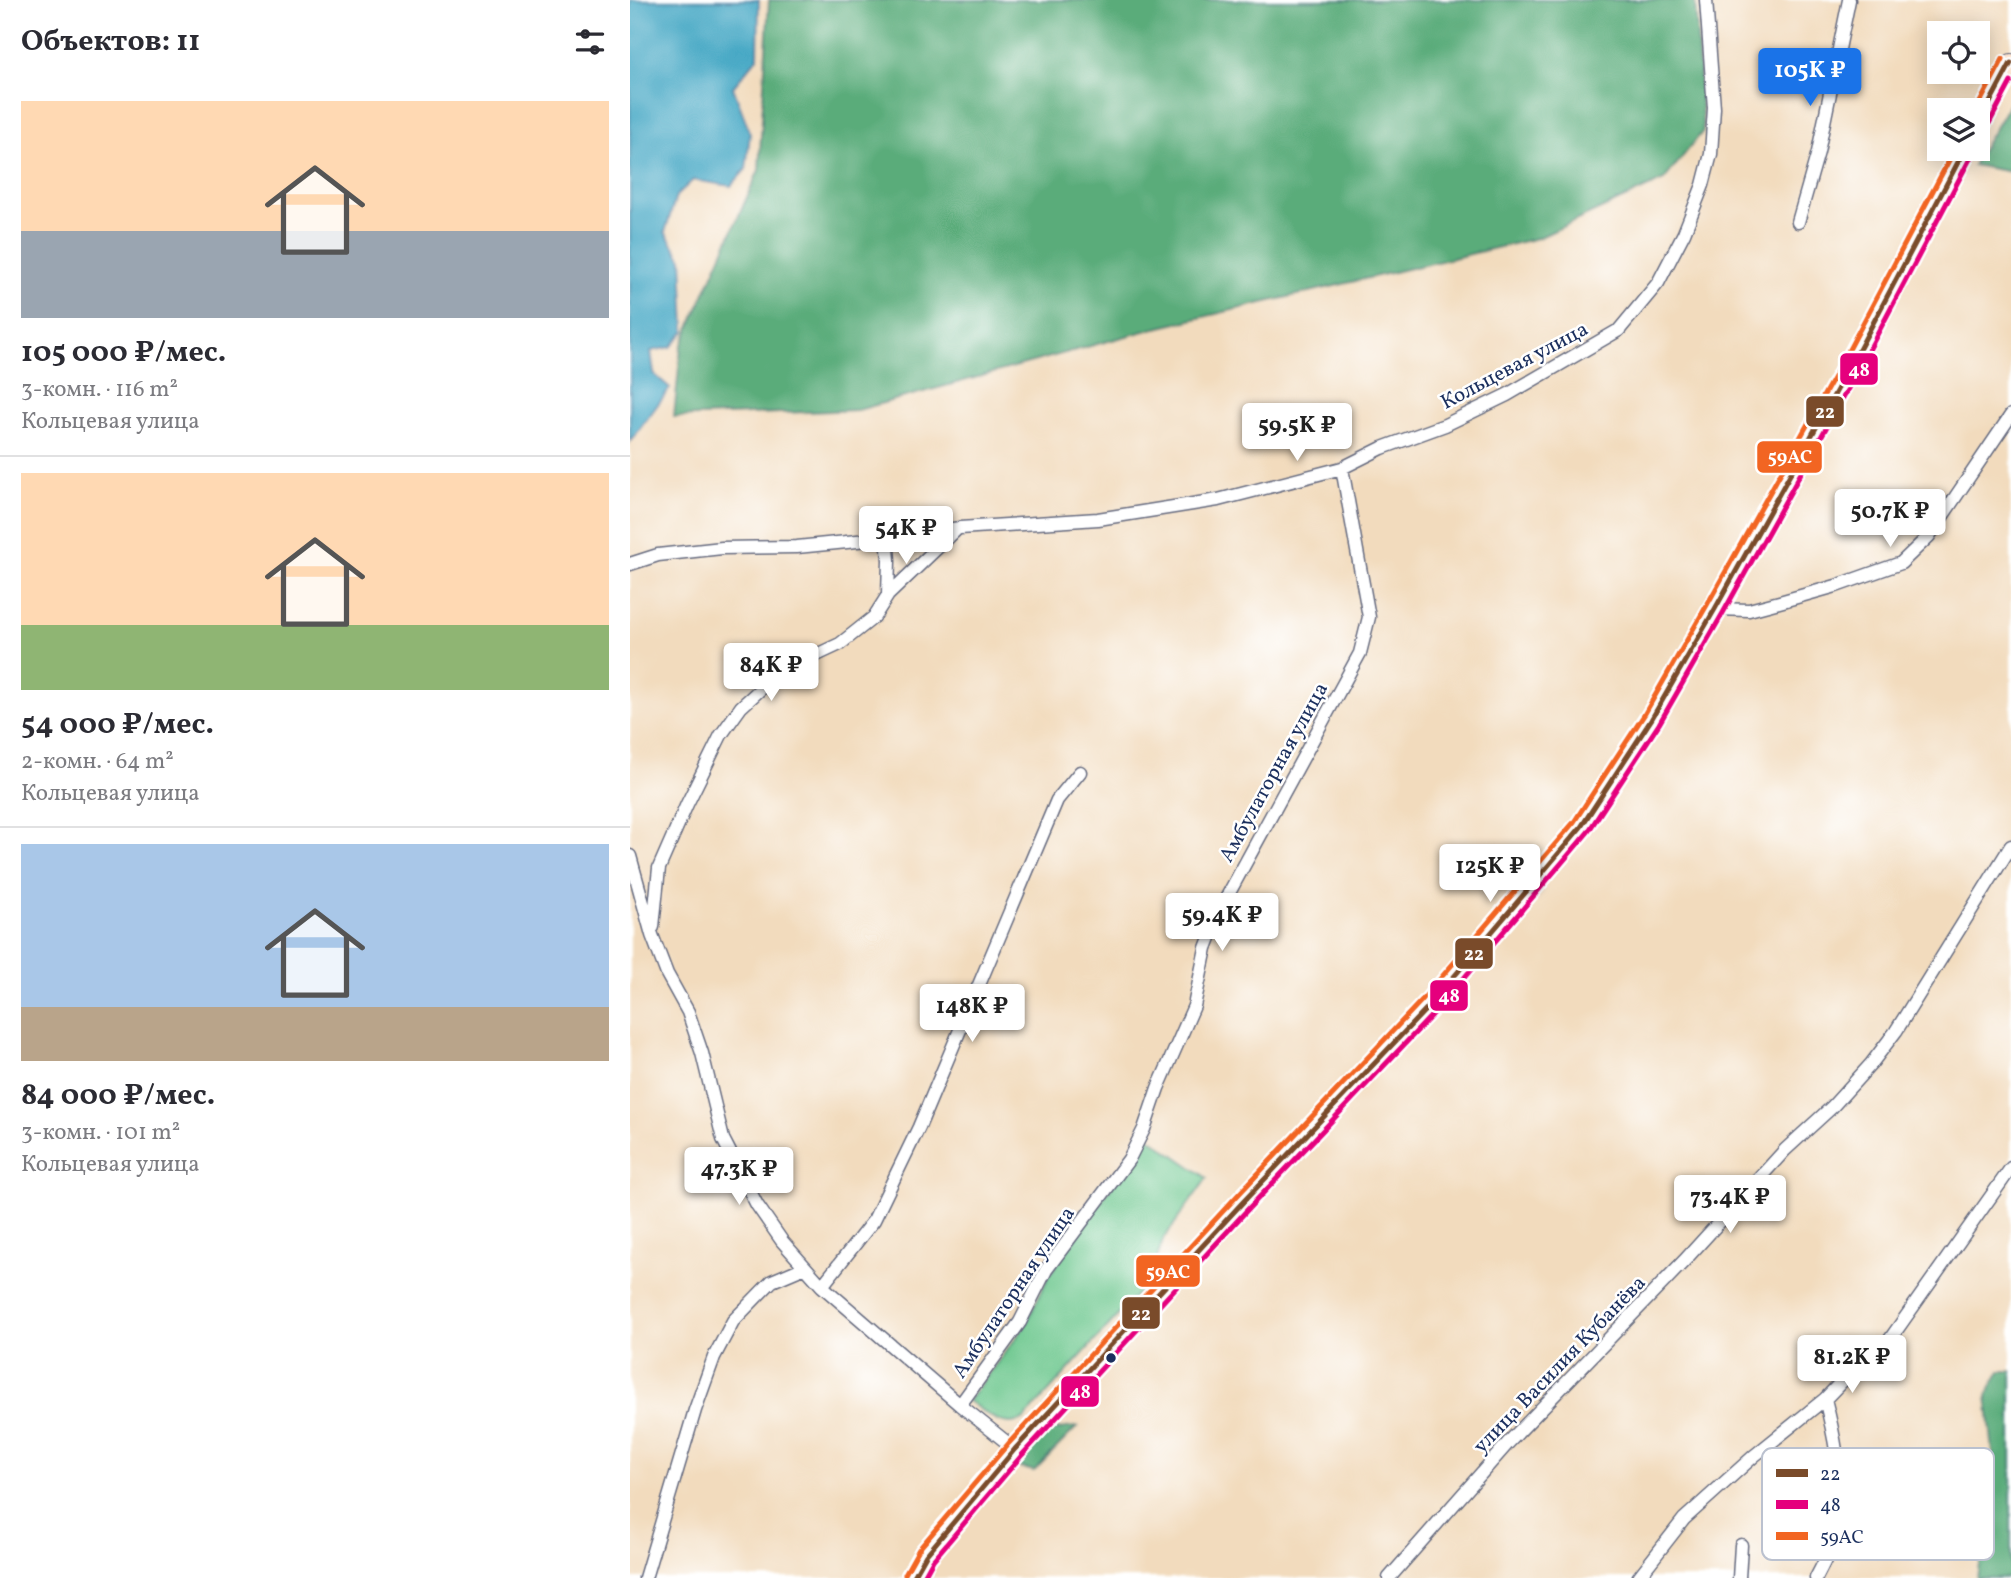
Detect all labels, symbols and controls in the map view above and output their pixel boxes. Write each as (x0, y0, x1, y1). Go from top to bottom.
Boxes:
text: Объектов: 11 (21, 21, 200, 63)
map controls (1927, 21, 1990, 161)
button: locate (1927, 21, 1990, 84)
icon: filters (571, 23, 609, 61)
pin: 105K ₽ (1753, 48, 1867, 108)
text: 105K ₽ (1774, 55, 1846, 87)
button: layers (1927, 98, 1990, 161)
icon: home (252, 147, 378, 273)
street label: Кольцевая улица (1436, 315, 1594, 417)
text: 105 000 ₽/мес. (21, 332, 226, 374)
line badge: 48 (1839, 352, 1879, 386)
text: 48 (1848, 358, 1870, 384)
text: 3-комн. · 116 m² (21, 374, 178, 406)
line badge: 22 (1805, 395, 1845, 428)
text: 22 (1815, 400, 1835, 426)
pin: 59.5K ₽ (1232, 404, 1362, 463)
text: Кольцевая улица (21, 406, 200, 438)
text: 59.5K ₽ (1258, 410, 1336, 442)
line badge: 59АС (1756, 440, 1823, 474)
text: 59АС (1768, 445, 1812, 471)
pin: 50.7K ₽ (1825, 490, 1955, 549)
text: 50.7K ₽ (1851, 496, 1929, 528)
pin: 54K ₽ (857, 506, 955, 566)
text: 54K ₽ (875, 513, 937, 545)
icon: home (252, 519, 378, 645)
pin: 84K ₽ (722, 644, 820, 703)
text: 84K ₽ (740, 650, 802, 682)
street label: Амбулаторная улица (1213, 677, 1336, 868)
text: 54 000 ₽/мес. (21, 704, 214, 746)
text: 2-комн. · 64 m² (21, 746, 174, 778)
text: Кольцевая улица (21, 778, 200, 810)
pin: 125K ₽ (1433, 844, 1547, 904)
text: 125K ₽ (1455, 851, 1525, 883)
icon: home (252, 890, 378, 1016)
pin: 59.4K ₽ (1157, 894, 1287, 953)
text: 59.4K ₽ (1181, 900, 1263, 932)
line badge: 22 (1454, 937, 1494, 970)
text: 22 (1464, 942, 1484, 968)
line badge: 48 (1429, 979, 1469, 1012)
pin: 148K ₽ (915, 984, 1029, 1044)
text: 48 (1438, 984, 1460, 1010)
text: 148K ₽ (936, 991, 1008, 1023)
text: 84 000 ₽/мес. (21, 1075, 215, 1117)
text: 3-комн. · 101 m² (21, 1117, 180, 1149)
pin: 47.3K ₽ (674, 1148, 804, 1207)
text: Кольцевая улица (21, 1149, 200, 1181)
text: 47.3K ₽ (700, 1154, 778, 1186)
pin: 73.4K ₽ (1665, 1176, 1795, 1235)
text: 73.4K ₽ (1690, 1182, 1770, 1214)
street label: Амбулаторная улица (946, 1201, 1083, 1385)
line badge: 59АС (1135, 1254, 1201, 1288)
text: 59АС (1146, 1260, 1190, 1286)
street label: улица Василия Кубанёва (1467, 1270, 1653, 1460)
line badge: 22 (1121, 1296, 1161, 1330)
text: 22 (1131, 1302, 1151, 1328)
pin: 81.2K ₽ (1787, 1336, 1917, 1395)
text: 81.2K ₽ (1813, 1342, 1891, 1374)
unlabelled marker (1104, 1351, 1118, 1365)
line badge: 48 (1060, 1375, 1100, 1408)
text: 48 (1069, 1380, 1091, 1406)
legend (1762, 1448, 1994, 1560)
text: 22 (1820, 1462, 1840, 1488)
text: 48 (1820, 1493, 1841, 1519)
text: 59АС (1820, 1525, 1864, 1551)

